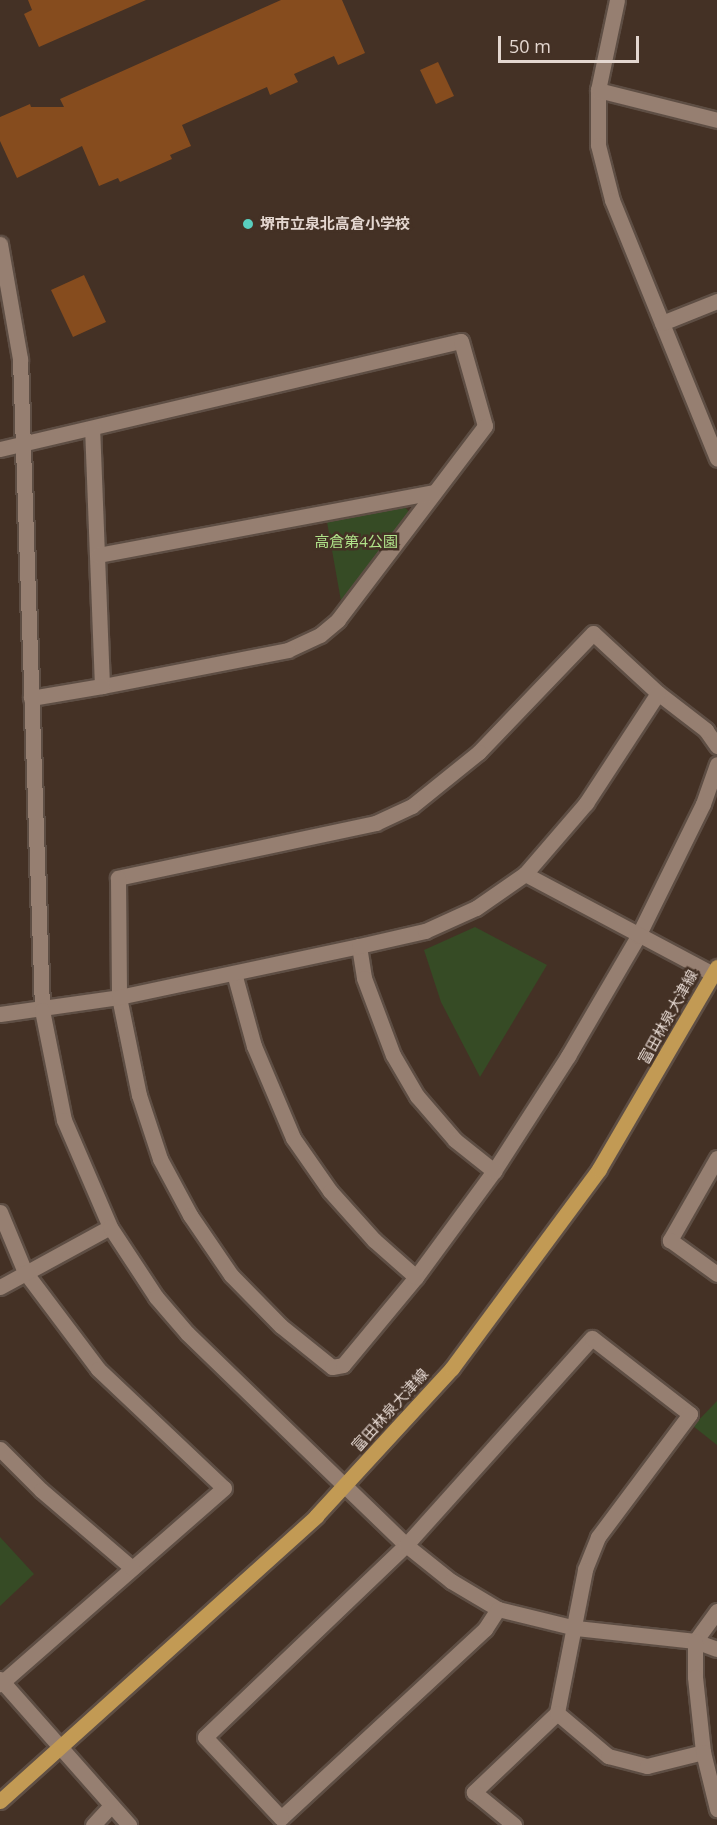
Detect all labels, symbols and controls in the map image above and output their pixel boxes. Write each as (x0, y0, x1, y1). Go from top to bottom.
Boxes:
scale bar (501, 24, 642, 62)
text: 50 m (509, 34, 551, 58)
place label: 堺市立泉北高倉小学校 (260, 215, 410, 233)
marker: 堺市立泉北高倉小学校 (241, 217, 255, 231)
park label: 高倉第4公園 (314, 533, 398, 551)
street label: 富田林泉大津線 (635, 967, 701, 1067)
street label: 富田林泉大津線 (348, 1365, 432, 1455)

